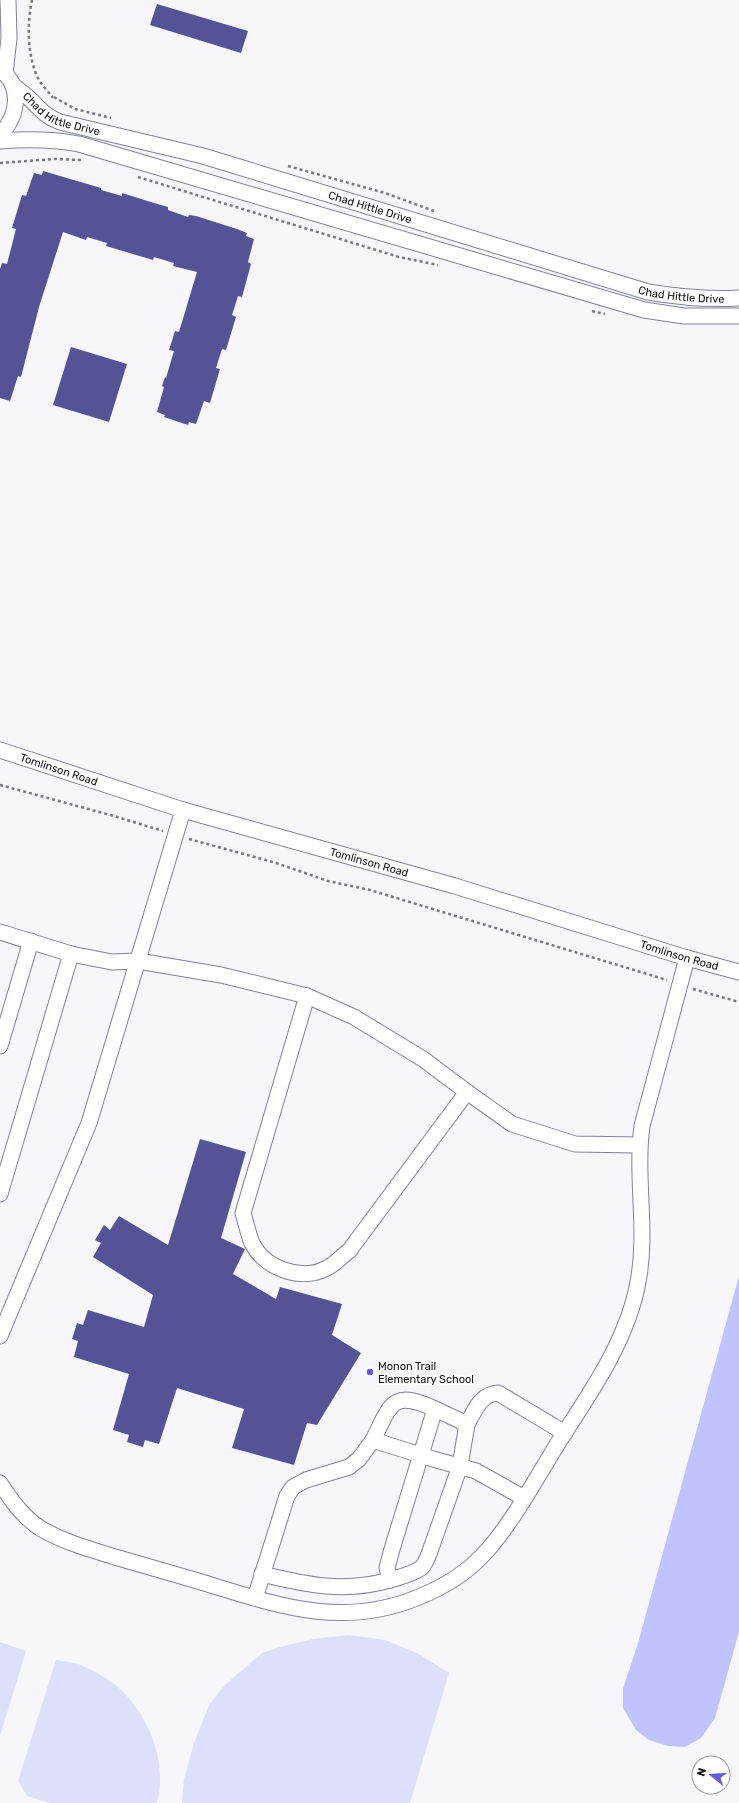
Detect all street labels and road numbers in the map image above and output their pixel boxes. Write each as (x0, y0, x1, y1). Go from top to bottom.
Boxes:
street label: Chad Hittle Drive (20, 90, 101, 138)
street label: Chad Hittle Drive (327, 189, 413, 226)
street label: Chad Hittle Drive (637, 283, 724, 306)
street label: Tomlinson Road (18, 751, 99, 789)
street label: Tomlinson Road (328, 845, 410, 880)
street label: Tomlinson Road (639, 938, 720, 973)

